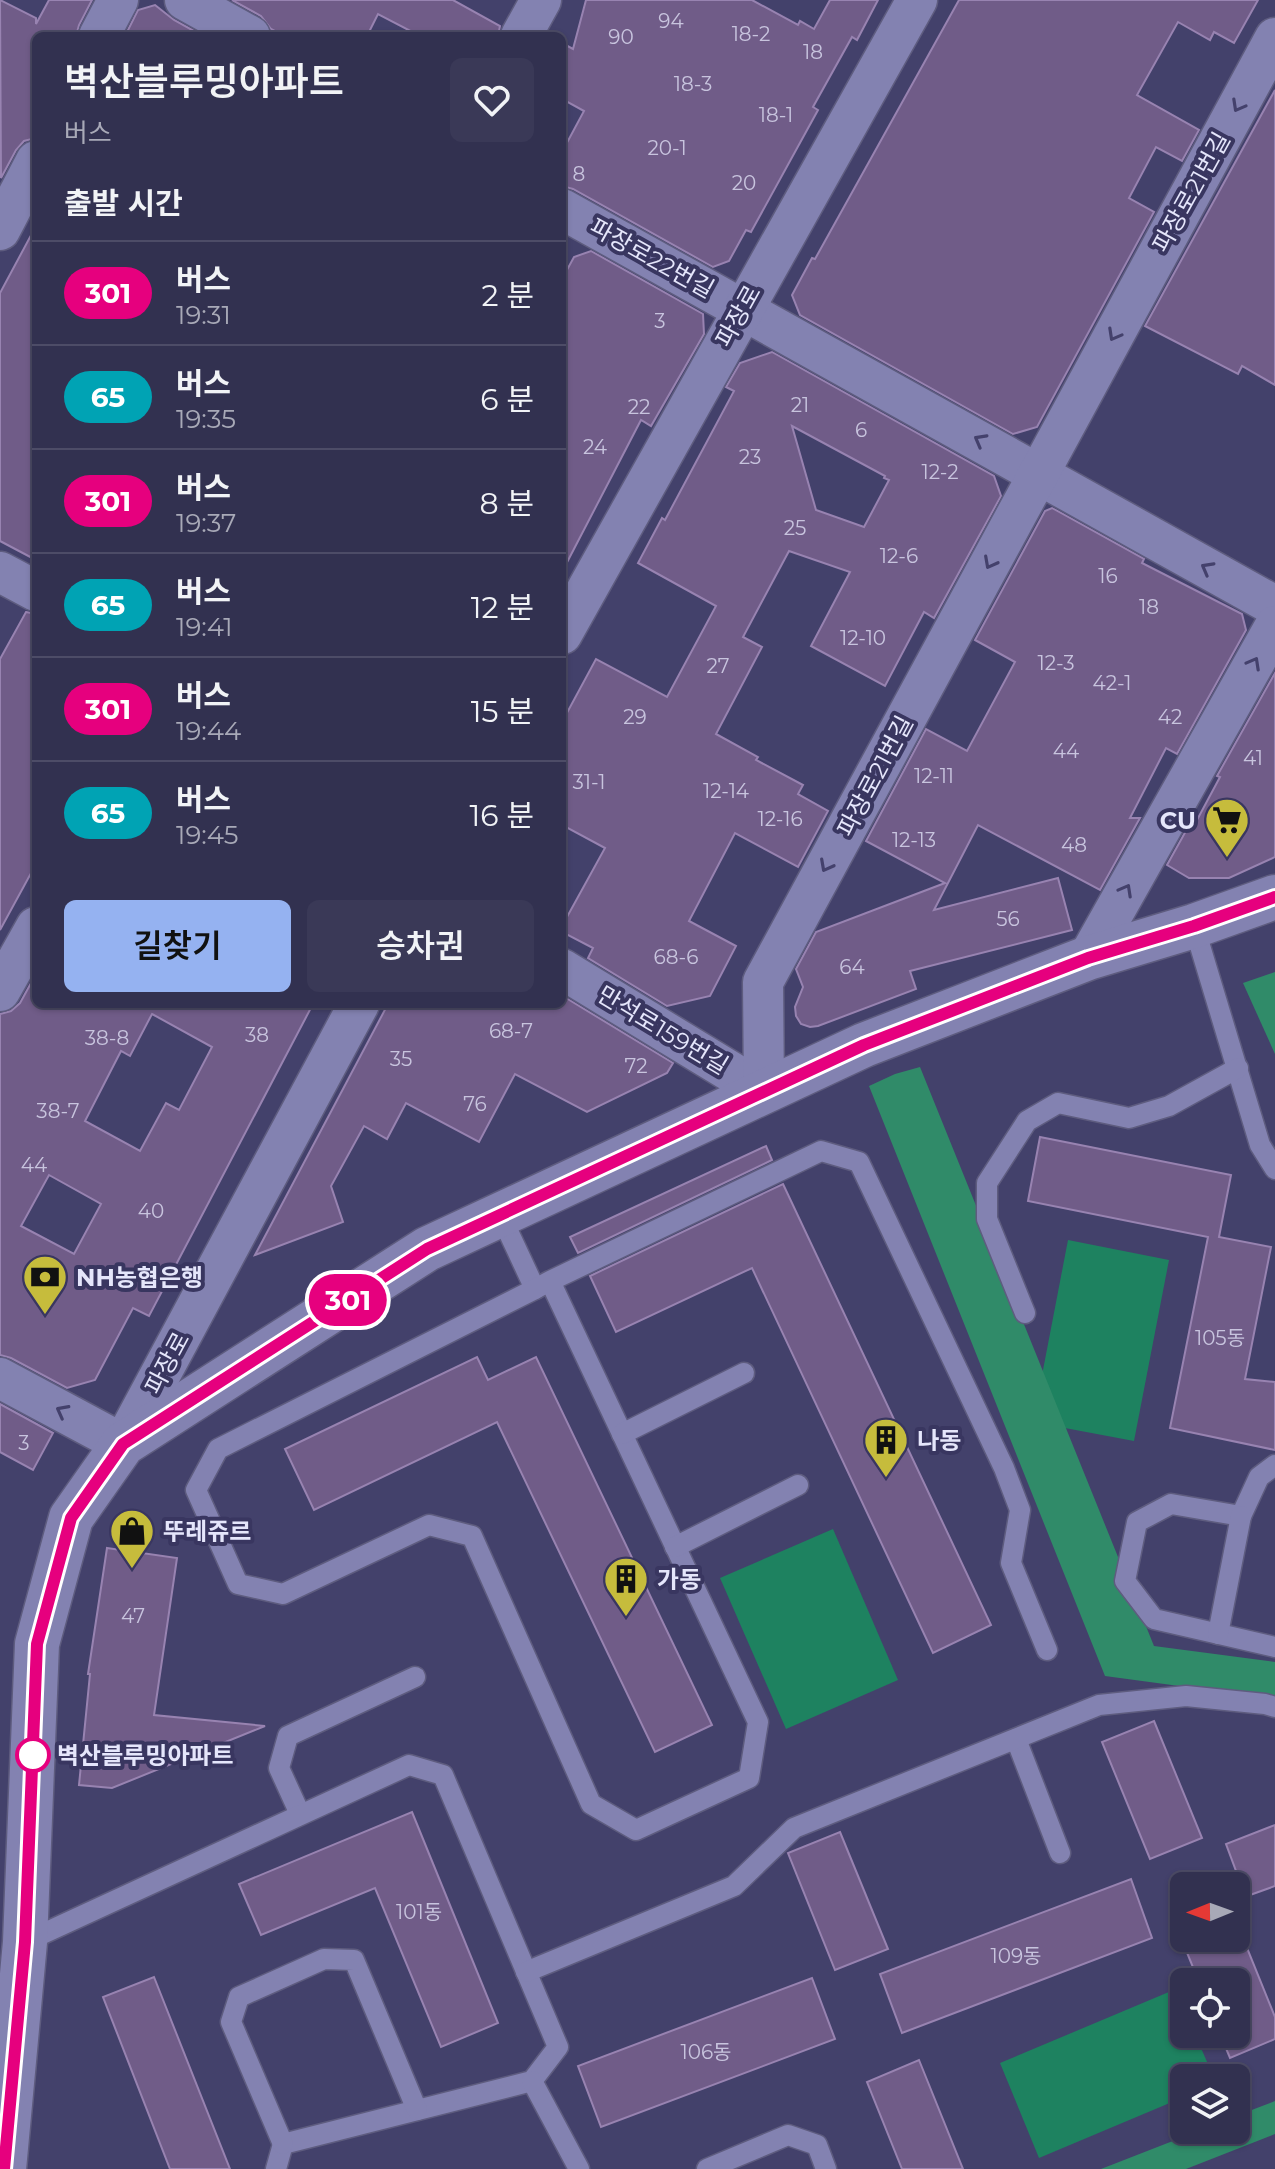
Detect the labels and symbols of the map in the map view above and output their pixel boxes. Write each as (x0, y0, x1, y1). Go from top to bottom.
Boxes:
house number: 94 (658, 9, 684, 33)
house number: 18-2 (732, 22, 770, 46)
house number: 90 (608, 25, 634, 49)
house number: 18 (803, 40, 823, 64)
house number: 18-3 (674, 72, 712, 96)
one-way arrow (1232, 98, 1247, 113)
house number: 18-1 (759, 103, 793, 127)
street label: 파장로21번길 (1146, 127, 1236, 257)
house number: 20-1 (647, 136, 687, 160)
house number: 8 (573, 162, 585, 186)
house number: 20 (732, 171, 756, 195)
street label: 파장로22번길 (585, 212, 719, 304)
street label: 파장로 (709, 280, 767, 352)
house number: 3 (654, 309, 666, 333)
one-way arrow (1108, 327, 1123, 341)
house number: 21 (791, 393, 809, 417)
house number: 22 (628, 395, 650, 419)
house number: 6 (855, 418, 867, 442)
house number: 24 (583, 435, 607, 459)
one-way arrow (974, 435, 989, 450)
house number: 23 (739, 445, 761, 469)
house number: 12-2 (921, 460, 959, 484)
house number: 25 (784, 516, 806, 540)
house number: 12-6 (880, 544, 918, 568)
one-way arrow (984, 555, 999, 570)
one-way arrow (1201, 562, 1216, 578)
house number: 16 (1098, 564, 1118, 588)
house number: 18 (1139, 595, 1159, 619)
house number: 12-10 (840, 626, 886, 650)
house number: 12-3 (1038, 651, 1074, 675)
house number: 27 (706, 654, 730, 678)
one-way arrow (1244, 657, 1260, 672)
house number: 42-1 (1093, 671, 1131, 695)
house number: 29 (623, 705, 647, 729)
house number: 42 (1158, 705, 1182, 729)
street label: 파장로21번길 (831, 711, 919, 841)
house number: 44 (1053, 739, 1079, 763)
house number: 41 (1243, 746, 1263, 770)
house number: 12-11 (914, 764, 954, 788)
house number: 31-1 (572, 770, 606, 794)
house number: 12-14 (703, 779, 749, 803)
supermarket icon: CU (1203, 796, 1251, 859)
place label: CU (1160, 806, 1196, 835)
house number: 12-16 (757, 807, 803, 831)
house number: 12-13 (892, 828, 936, 852)
house number: 48 (1061, 833, 1087, 857)
one-way arrow (820, 858, 835, 872)
one-way arrow (1116, 884, 1132, 899)
house number: 56 (996, 907, 1020, 931)
house number: 68-6 (654, 945, 698, 969)
house number: 64 (839, 955, 865, 979)
street label: 만석로159번길 (592, 980, 734, 1080)
house number: 68-7 (489, 1019, 533, 1043)
house number: 38 (245, 1023, 269, 1047)
house number: 38-8 (85, 1026, 129, 1050)
house number: 35 (390, 1047, 412, 1071)
house number: 72 (624, 1054, 648, 1078)
house number: 76 (463, 1092, 487, 1116)
house number: 38-7 (36, 1099, 80, 1123)
house number: 44 (21, 1153, 47, 1177)
house number: 40 (138, 1199, 164, 1223)
bank icon: NH농협은행 (21, 1253, 69, 1316)
place label: NH농협은행 (76, 1263, 203, 1292)
line badge: 301 (302, 1274, 394, 1326)
house number: 105동 (1195, 1326, 1245, 1350)
street label: 파장로 (139, 1327, 195, 1399)
one-way arrow (56, 1405, 70, 1421)
building icon: 나동 (862, 1416, 910, 1479)
place label: 나동 (917, 1426, 961, 1455)
house number: 3 (18, 1431, 30, 1455)
shop icon: 뚜레쥬르 (108, 1507, 156, 1570)
place label: 뚜레쥬르 (163, 1517, 251, 1546)
building icon: 가동 (602, 1555, 650, 1618)
place label: 가동 (657, 1565, 701, 1594)
house number: 47 (121, 1604, 145, 1628)
marker: 벽산블루밍아파트 (16, 1738, 50, 1772)
place label: 벽산블루밍아파트 (57, 1741, 234, 1770)
north arrow (1170, 1872, 1250, 1952)
house number: 101동 (396, 1900, 442, 1924)
house number: 109동 (990, 1944, 1042, 1968)
house number: 106동 (680, 2040, 732, 2064)

